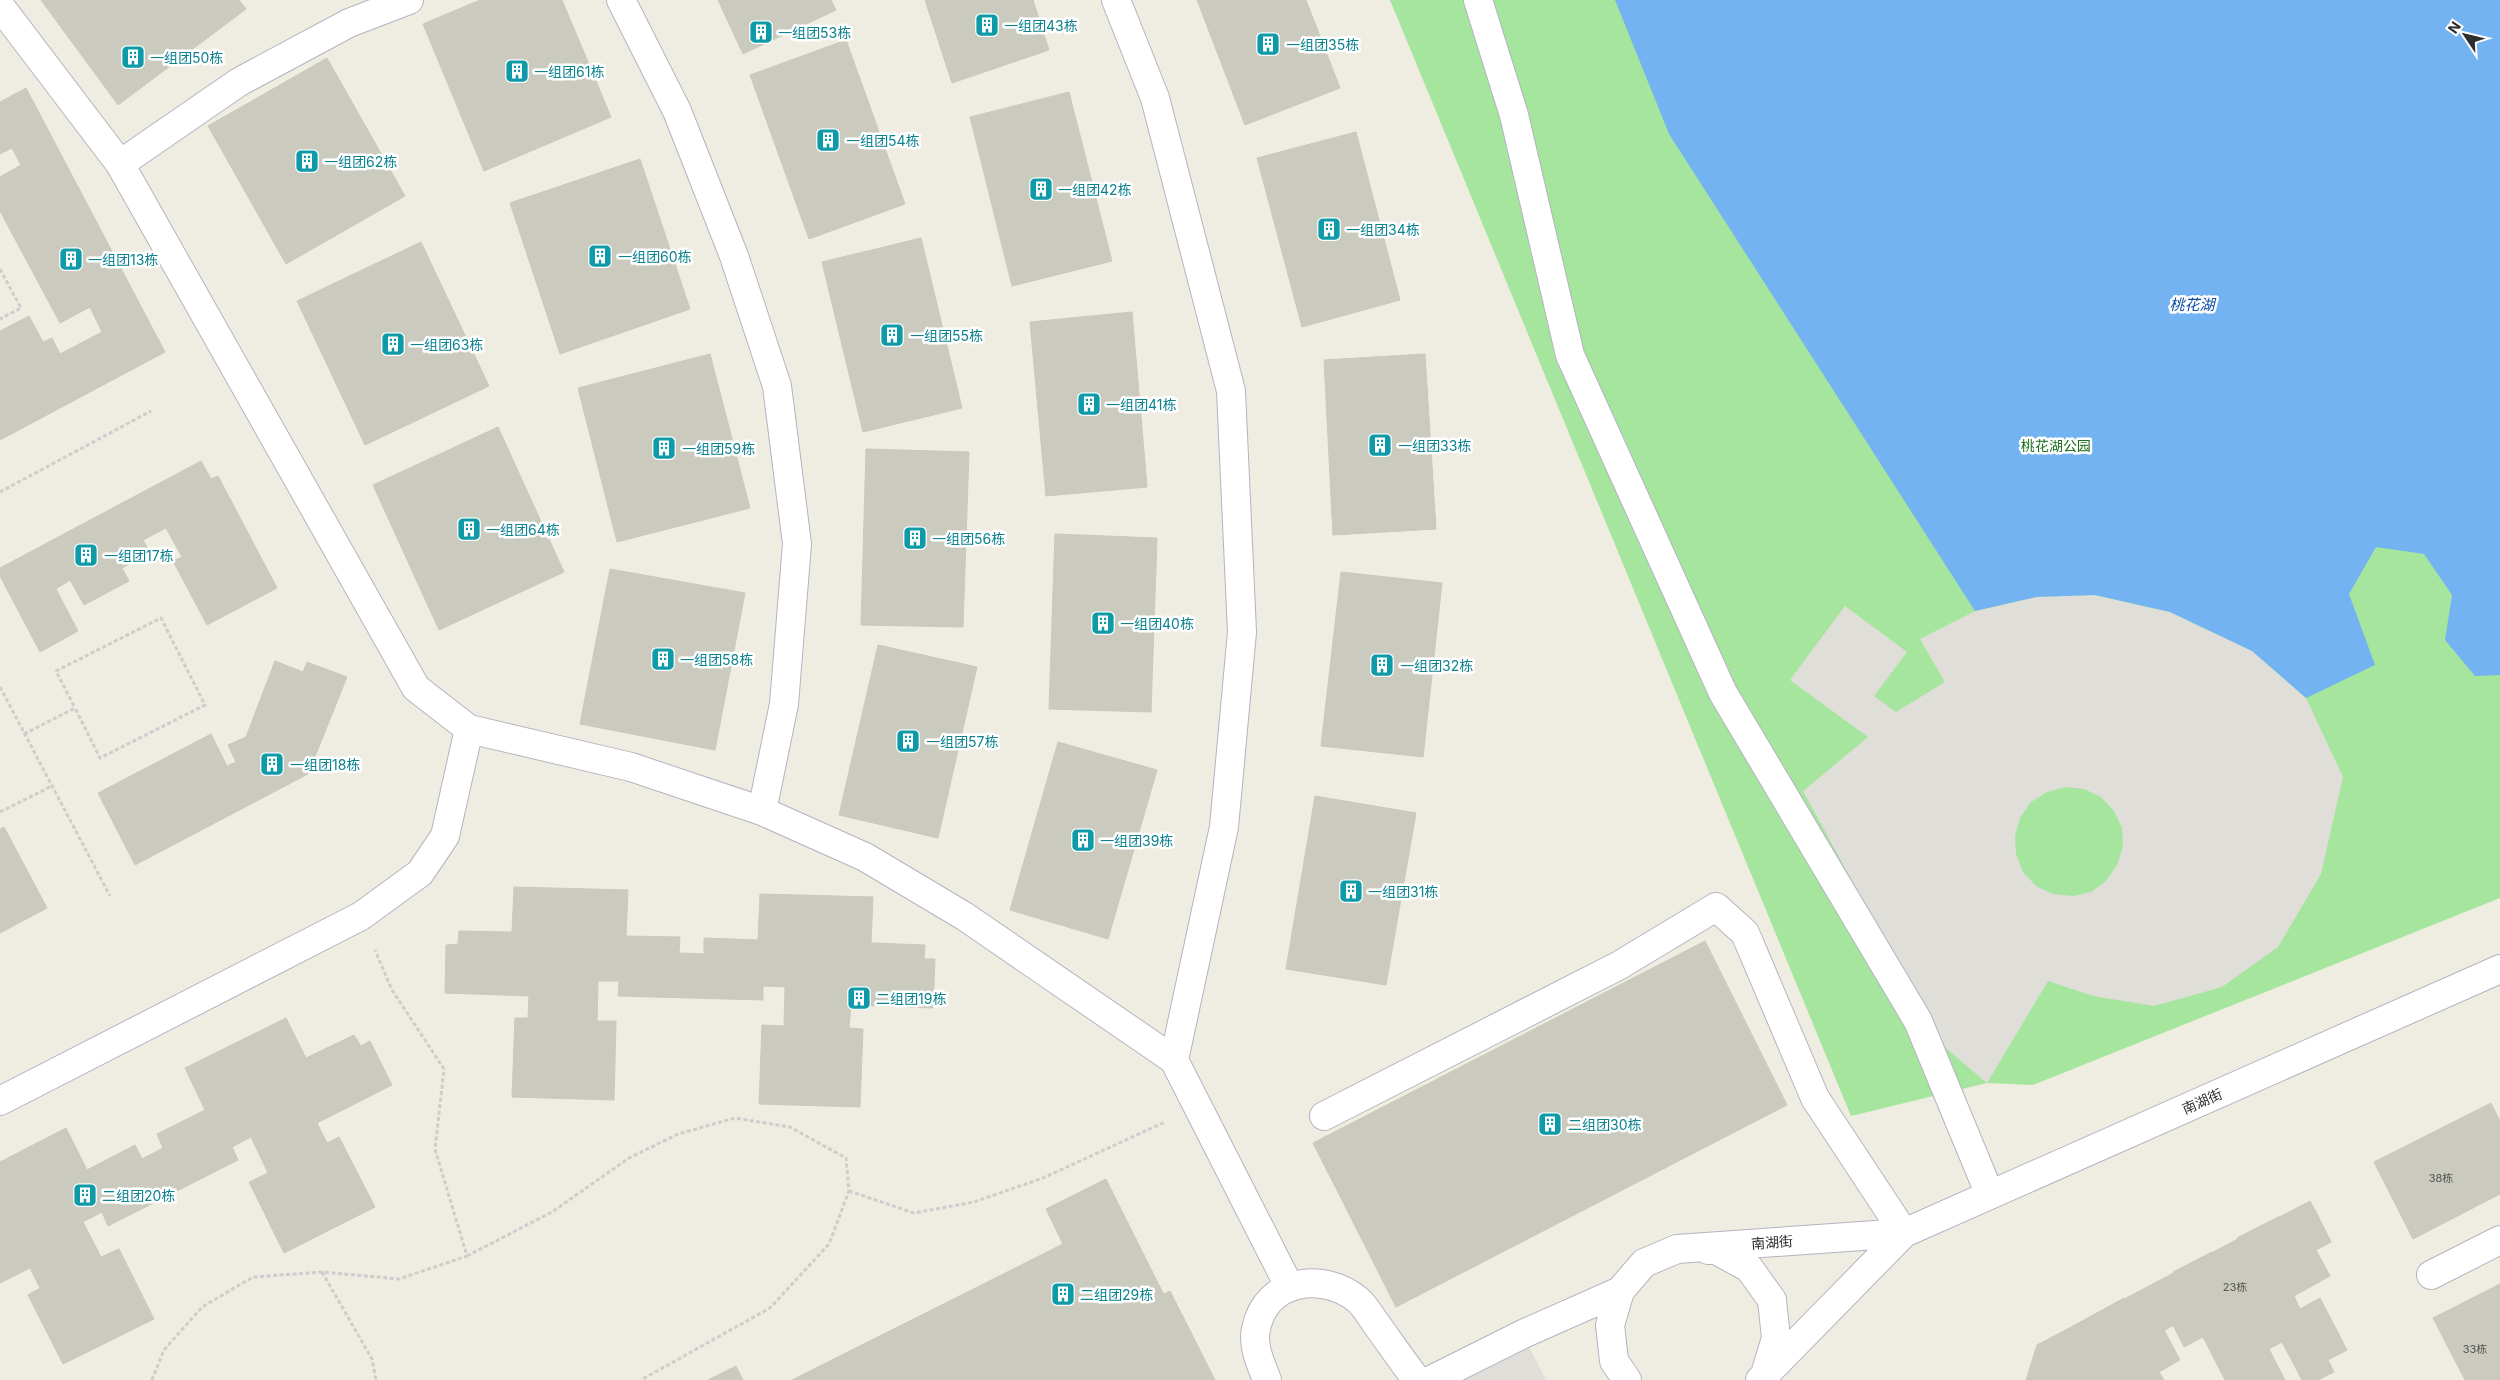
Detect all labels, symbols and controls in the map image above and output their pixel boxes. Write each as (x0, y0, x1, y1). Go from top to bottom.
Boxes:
north arrow (2440, 10, 2490, 60)
building icon: 一组团43栋 (974, 12, 1000, 38)
place label: 一组团43栋 (1004, 17, 1078, 34)
text: N (2444, 18, 2464, 37)
building icon: 一组团53栋 (748, 19, 774, 45)
place label: 一组团53栋 (778, 24, 851, 41)
building icon: 一组团35栋 (1255, 31, 1281, 57)
place label: 一组团35栋 (1286, 36, 1359, 53)
building icon: 一组团50栋 (120, 44, 146, 70)
place label: 一组团50栋 (150, 49, 223, 66)
building icon: 一组团61栋 (504, 58, 530, 84)
place label: 一组团61栋 (534, 63, 604, 80)
building icon: 一组团54栋 (815, 127, 841, 153)
place label: 一组团54栋 (846, 132, 920, 149)
building icon: 一组团62栋 (294, 148, 320, 174)
place label: 一组团62栋 (324, 153, 397, 170)
building icon: 一组团42栋 (1028, 176, 1054, 202)
place label: 一组团42栋 (1058, 181, 1132, 198)
building icon: 一组团34栋 (1316, 216, 1342, 242)
place label: 一组团34栋 (1346, 221, 1420, 238)
building icon: 一组团60栋 (587, 243, 613, 269)
building icon: 一组团13栋 (58, 246, 84, 272)
place label: 一组团60栋 (618, 248, 692, 265)
place label: 一组团13栋 (88, 251, 158, 268)
water label: 桃花湖 (2169, 295, 2216, 314)
building icon: 一组团55栋 (879, 322, 905, 348)
place label: 一组团55栋 (910, 327, 983, 344)
building icon: 一组团63栋 (380, 331, 406, 357)
place label: 一组团63栋 (410, 336, 483, 353)
building icon: 一组团41栋 (1076, 391, 1102, 417)
place label: 一组团41栋 (1106, 396, 1176, 413)
building icon: 一组团33栋 (1367, 432, 1393, 458)
building icon: 一组团59栋 (651, 435, 677, 461)
place label: 一组团33栋 (1398, 437, 1471, 454)
park label: 桃花湖公园 (2021, 437, 2091, 454)
place label: 一组团59栋 (682, 440, 755, 457)
building icon: 一组团64栋 (456, 516, 482, 542)
place label: 一组团64栋 (486, 521, 560, 538)
building icon: 一组团56栋 (902, 525, 928, 551)
place label: 一组团56栋 (932, 530, 1005, 547)
building icon: 一组团17栋 (73, 542, 99, 568)
place label: 一组团17栋 (104, 547, 174, 564)
building icon: 一组团40栋 (1090, 610, 1116, 636)
place label: 一组团40栋 (1120, 615, 1194, 632)
building icon: 一组团58栋 (650, 646, 676, 672)
place label: 一组团58栋 (680, 651, 753, 668)
building icon: 一组团32栋 (1369, 652, 1395, 678)
place label: 一组团32栋 (1400, 657, 1473, 674)
building icon: 一组团57栋 (895, 728, 921, 754)
place label: 一组团57栋 (926, 733, 998, 750)
building icon: 一组团18栋 (259, 751, 285, 777)
place label: 一组团18栋 (290, 756, 360, 773)
building icon: 一组团39栋 (1070, 827, 1096, 853)
place label: 一组团39栋 (1100, 832, 1173, 849)
building icon: 一组团31栋 (1338, 878, 1364, 904)
place label: 一组团31栋 (1368, 883, 1438, 900)
building icon: 二组团19栋 (846, 985, 872, 1011)
place label: 二组团19栋 (876, 990, 946, 1007)
street label: 南湖街 (2179, 1085, 2225, 1117)
building icon: 二组团30栋 (1537, 1111, 1563, 1137)
place label: 二组团30栋 (1568, 1116, 1641, 1133)
house number: 38栋 (2429, 1171, 2453, 1185)
building icon: 二组团20栋 (72, 1182, 98, 1208)
place label: 二组团20栋 (102, 1187, 175, 1204)
street label: 南湖街 (1750, 1232, 1794, 1252)
house number: 23栋 (2223, 1280, 2247, 1294)
building icon: 二组团29栋 (1050, 1281, 1076, 1307)
place label: 二组团29栋 (1080, 1286, 1153, 1303)
house number: 33栋 (2463, 1342, 2487, 1356)

